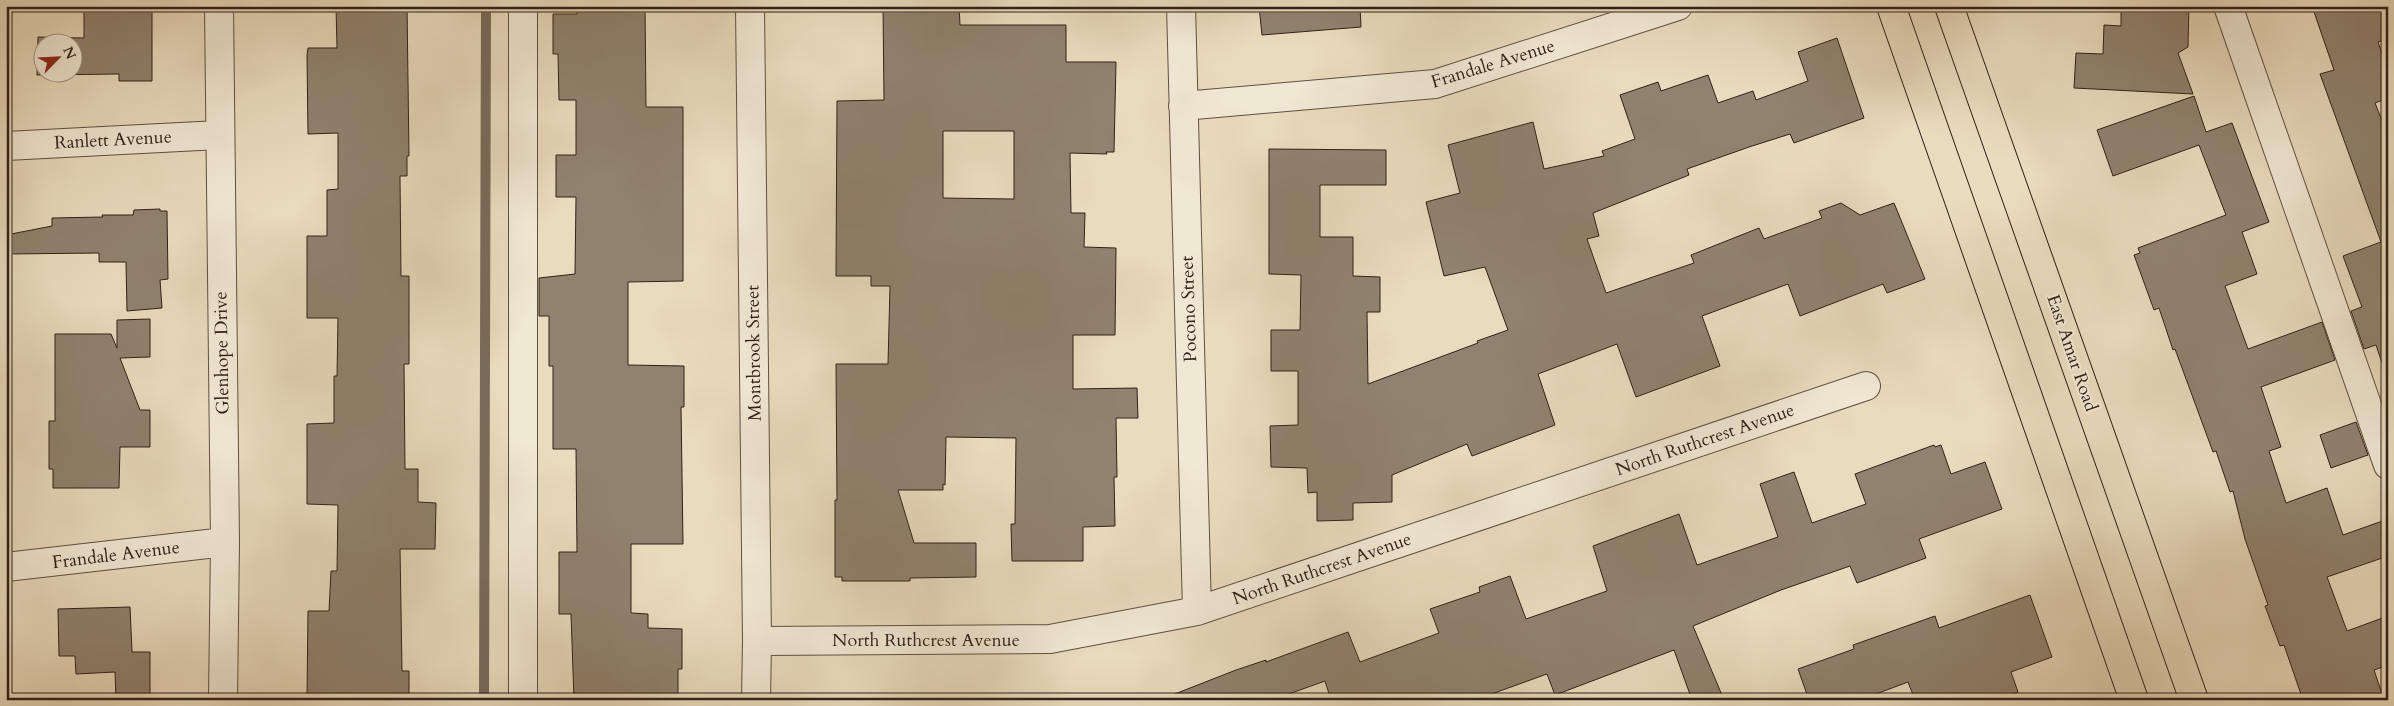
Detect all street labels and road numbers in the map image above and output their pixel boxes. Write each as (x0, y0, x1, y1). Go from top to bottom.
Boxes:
street label: Frandale Avenue (1428, 33, 1558, 95)
street label: Ranlett Avenue (54, 124, 172, 156)
street label: Pocono Street (1175, 255, 1203, 363)
street label: Montbrook Street (740, 284, 768, 421)
street label: Glenhope Drive (208, 291, 236, 415)
street label: East Amar Road (2040, 291, 2104, 415)
street label: North Ruthcrest Avenue (1612, 398, 1798, 482)
street label: North Ruthcrest Avenue (1229, 527, 1415, 611)
street label: Frandale Avenue (51, 535, 181, 575)
street label: North Ruthcrest Avenue (832, 628, 1020, 653)

